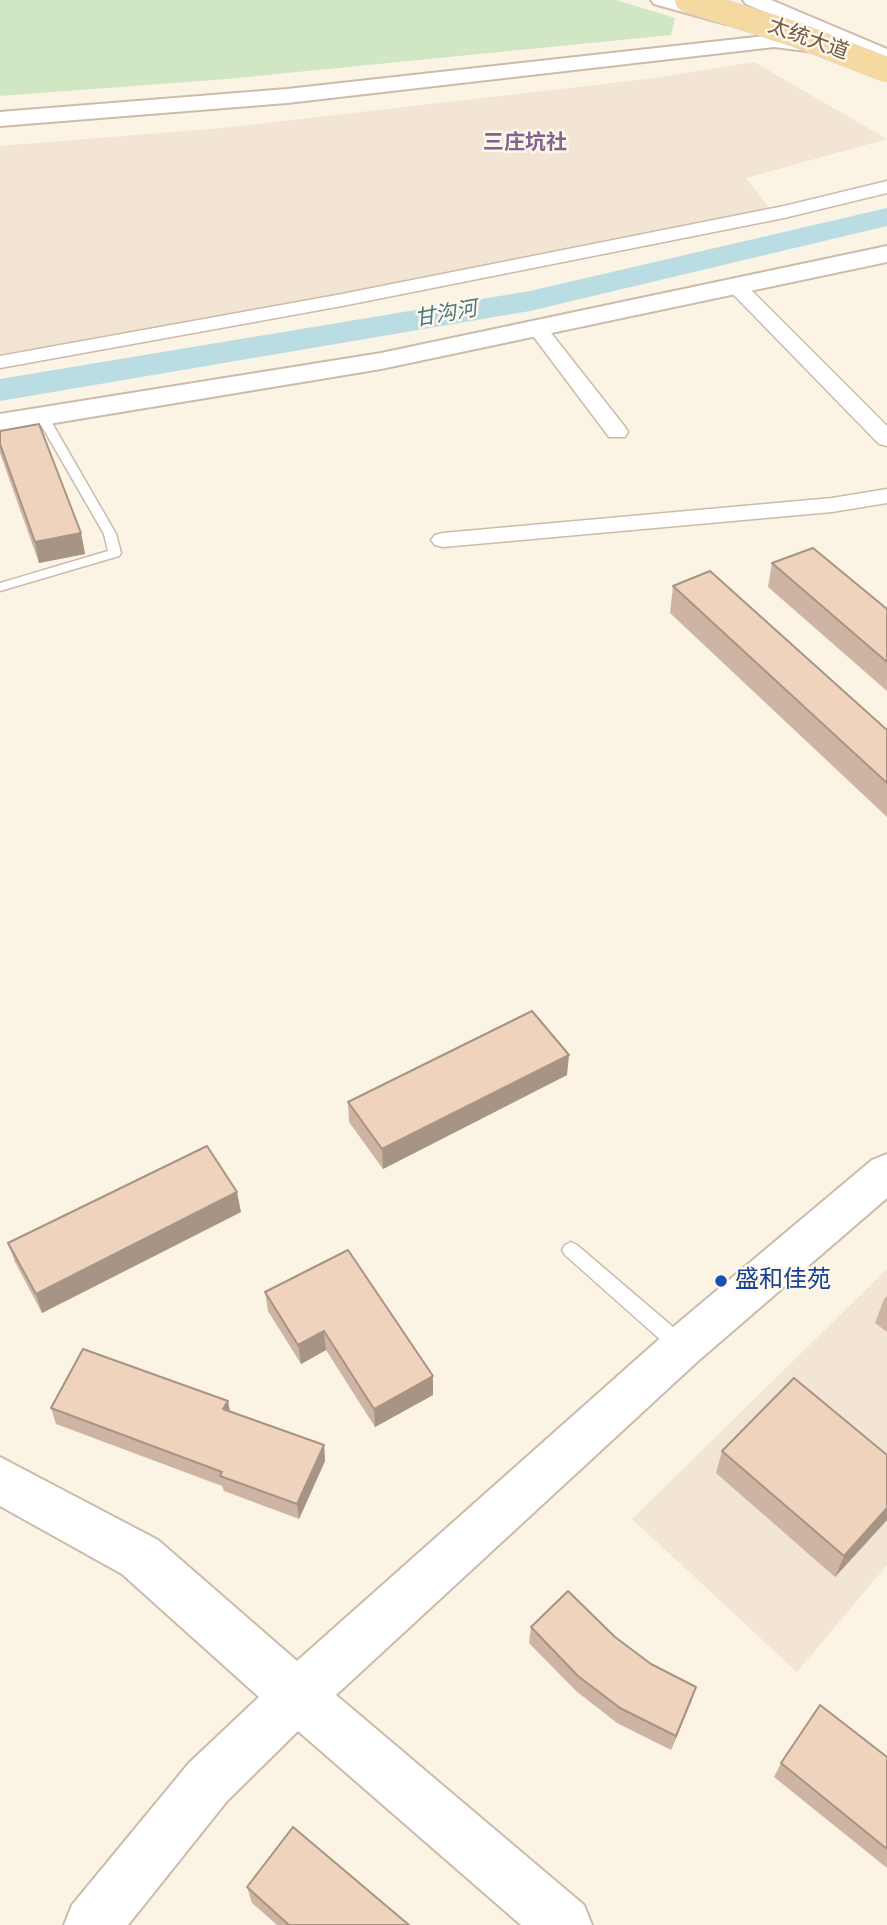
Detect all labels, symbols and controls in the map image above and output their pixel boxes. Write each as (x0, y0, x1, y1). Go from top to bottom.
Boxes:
street label: 太统大道 (764, 14, 852, 66)
district label: 三庄坑社 (483, 131, 567, 157)
water label: 甘沟河 (413, 297, 479, 333)
place label: 盛和佳苑 (735, 1267, 831, 1295)
marker: 盛和佳苑 (713, 1273, 729, 1289)

